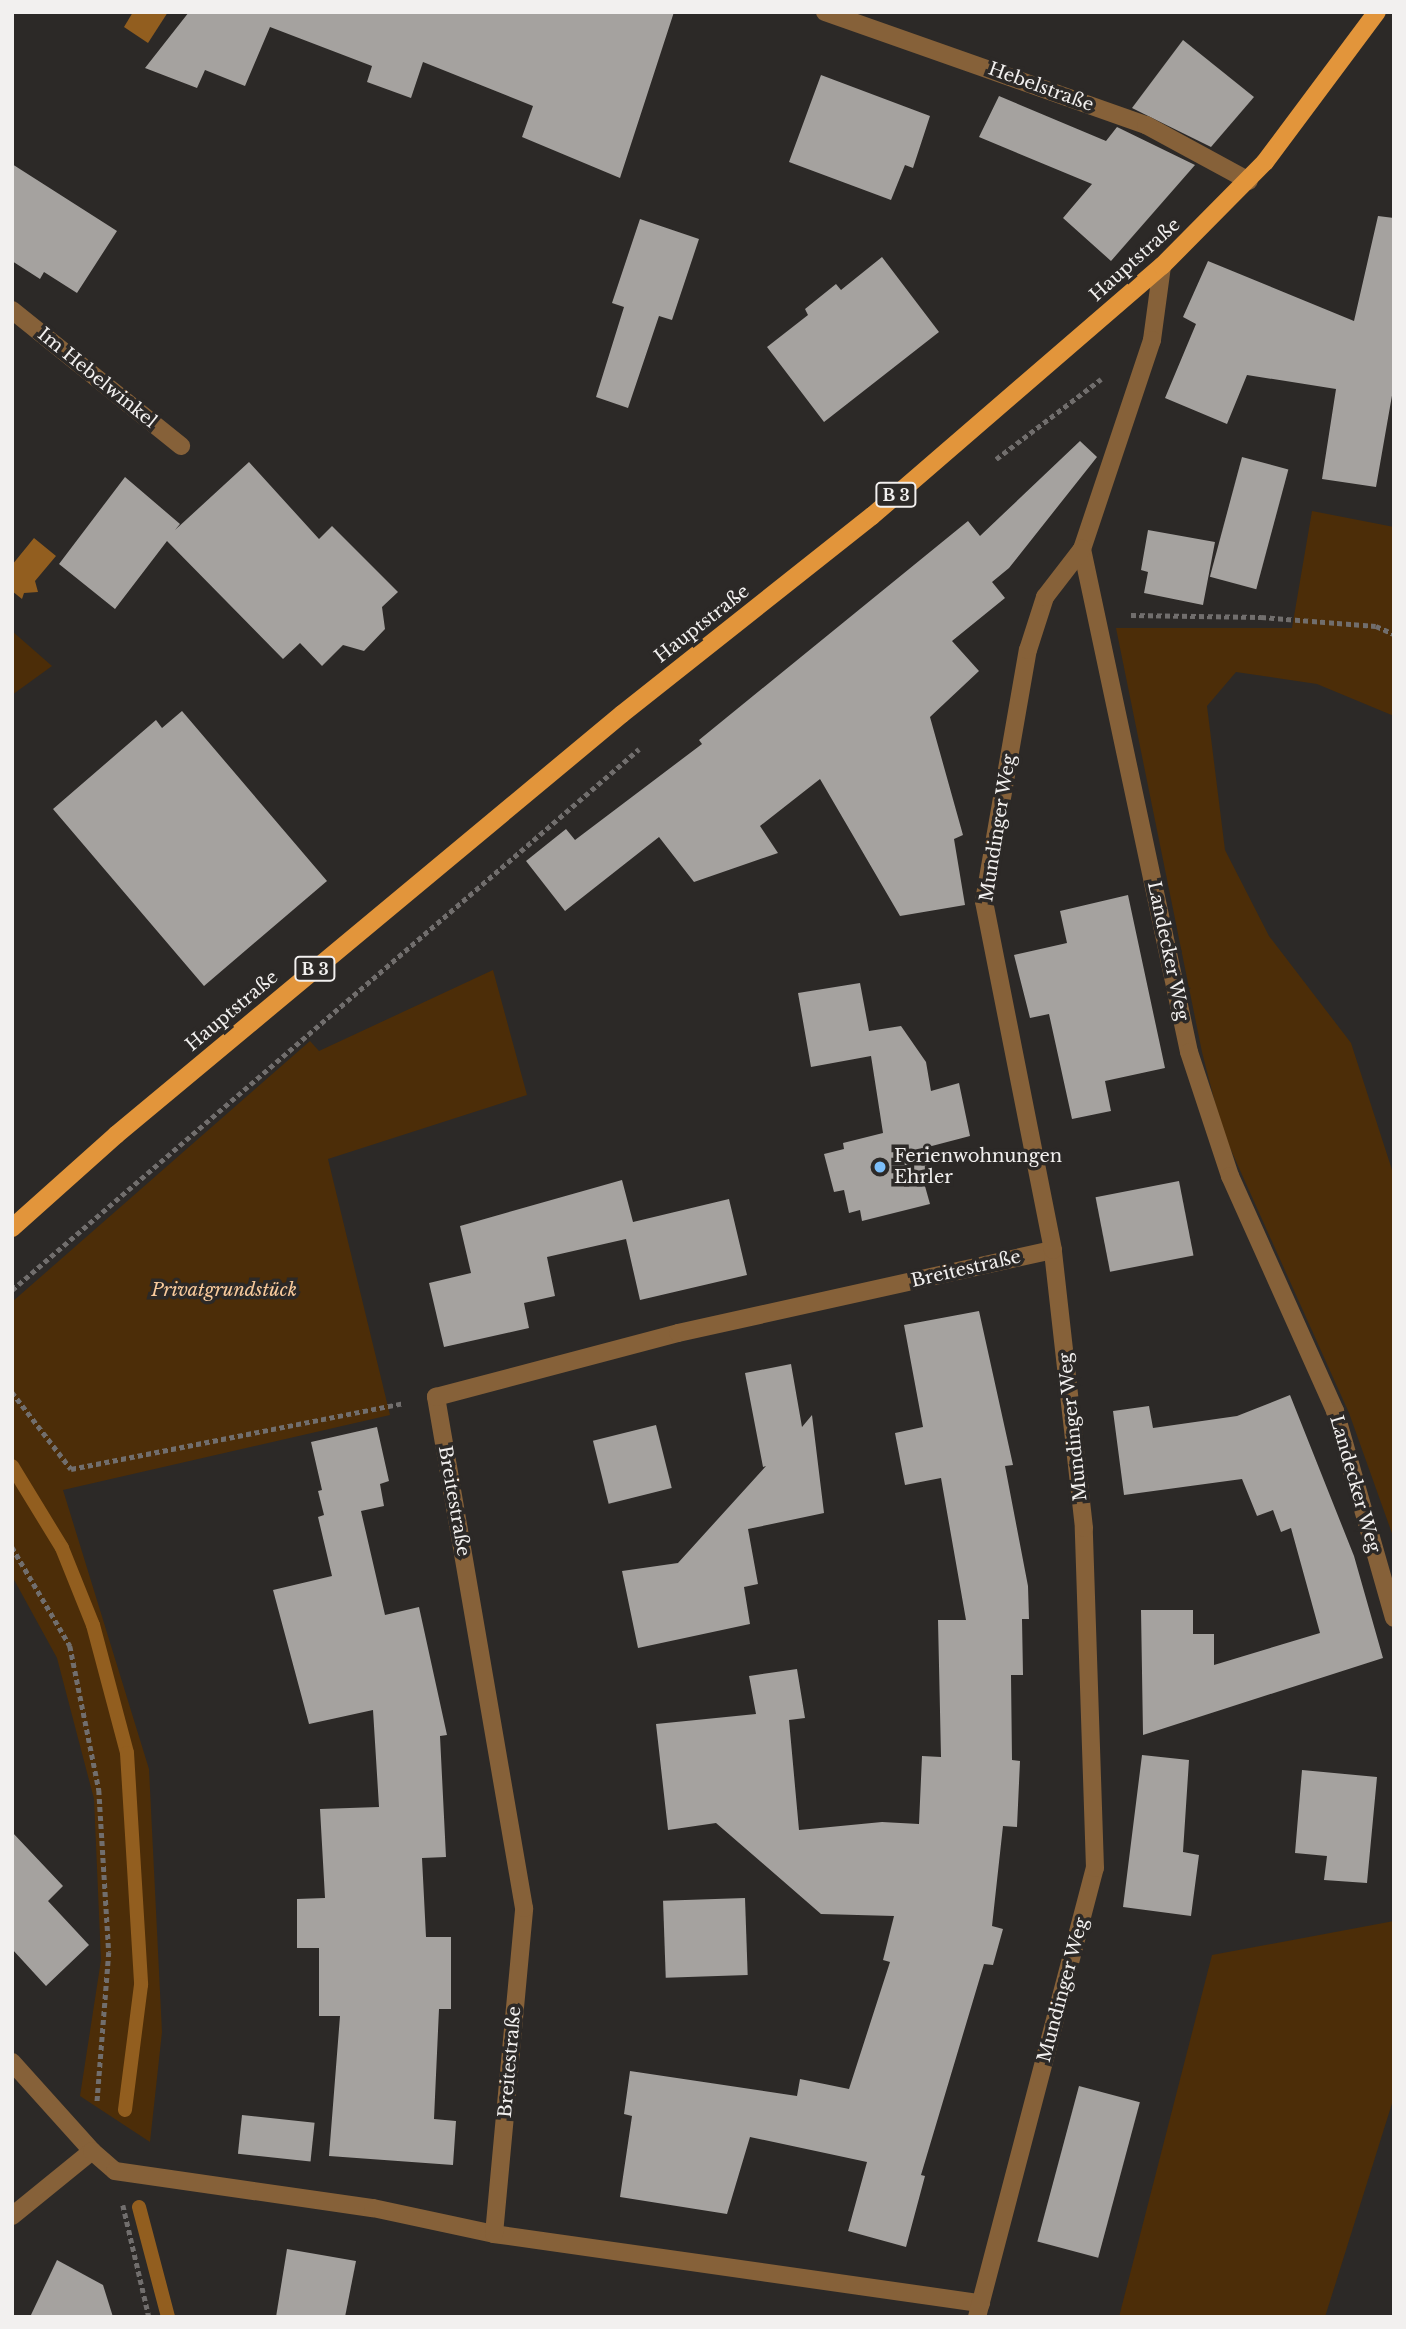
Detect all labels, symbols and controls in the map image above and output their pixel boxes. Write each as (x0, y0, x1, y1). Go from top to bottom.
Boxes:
street label: Hebelstraße (985, 58, 1097, 116)
street label: Hauptstraße (1085, 214, 1185, 306)
street label: Im Hebelwinkel (33, 323, 161, 433)
road number: B 3 (875, 482, 917, 508)
street label: Hauptstraße (650, 580, 754, 668)
street label: Mundinger Weg (976, 752, 1020, 904)
street label: Landecker Weg (1143, 879, 1193, 1023)
road number: B 3 (294, 956, 336, 981)
street label: Hauptstraße (181, 966, 283, 1056)
place label: Ferienwohnungen Ehrler (894, 1146, 1062, 1188)
marker: Ferienwohnungen Ehrler (872, 1159, 888, 1175)
street label: Breitestraße (909, 1246, 1023, 1292)
park label: Privatgrundstück (151, 1279, 297, 1301)
street label: Mundinger Weg (1054, 1351, 1092, 1503)
street label: Landecker Weg (1325, 1412, 1385, 1556)
street label: Breitestraße (434, 1444, 474, 1558)
street label: Mundinger Weg (1033, 1915, 1093, 2065)
street label: Breitestraße (494, 2005, 526, 2119)

